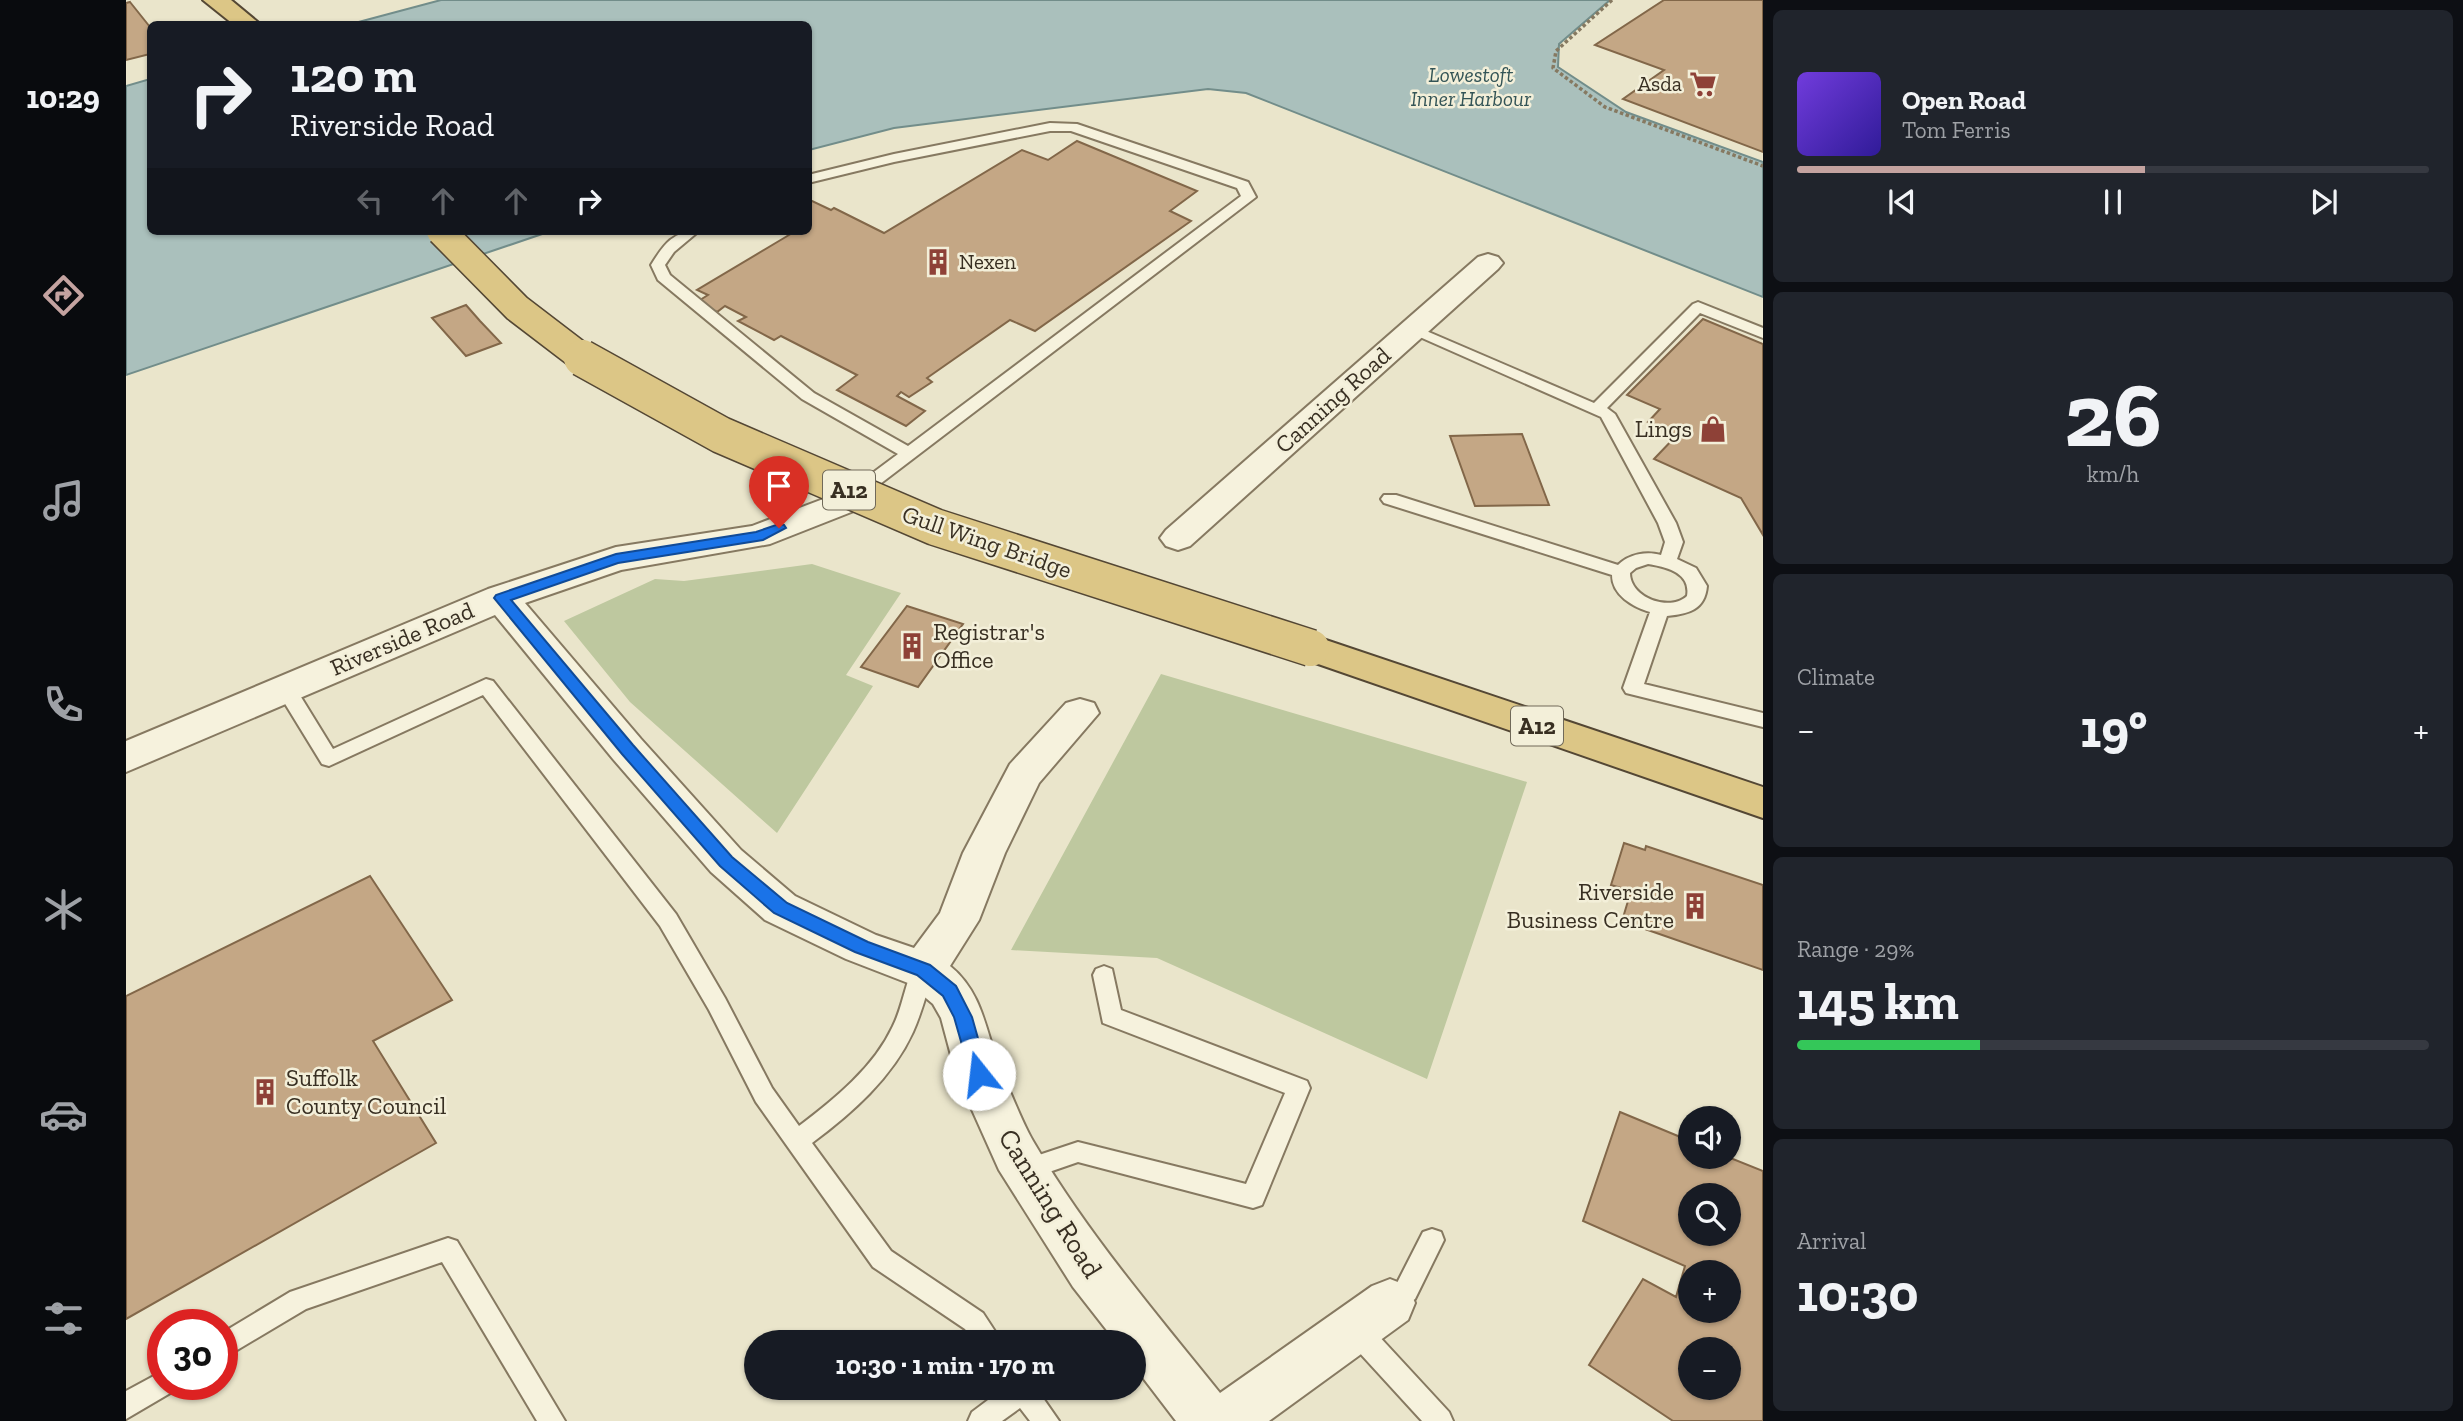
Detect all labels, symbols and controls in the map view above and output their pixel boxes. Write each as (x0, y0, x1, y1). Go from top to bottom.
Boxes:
text: 120 m (290, 46, 416, 105)
icon: right (175, 49, 266, 140)
water label: Lowestoft Inner Harbour (1411, 62, 1532, 111)
supermarket icon: Asda (1688, 69, 1718, 99)
place label: Asda (1638, 71, 1682, 96)
text: 10:29 (26, 78, 100, 116)
text: Open Road (1902, 84, 2026, 116)
text: Riverside Road (290, 106, 494, 144)
text: Tom Ferris (1902, 116, 2011, 144)
icon: left (351, 182, 389, 220)
icon: ahead (424, 182, 462, 220)
icon: ahead (497, 182, 535, 220)
icon: right (570, 182, 608, 220)
icon: previous (1883, 183, 1921, 221)
icon: pause (2094, 183, 2132, 221)
icon: next (2305, 183, 2343, 221)
building icon: Nexen (923, 247, 953, 277)
place label: Nexen (959, 249, 1016, 274)
icon: directions (39, 271, 88, 320)
street label: Canning Road (1269, 340, 1396, 459)
text: 26 (2064, 360, 2162, 469)
place label: Lings (1635, 414, 1692, 443)
shop icon: Lings (1698, 414, 1728, 444)
pin (749, 456, 809, 528)
text: km/h (2087, 460, 2139, 488)
icon: arrive (760, 467, 798, 505)
road number: A12 (823, 470, 875, 510)
icon: music (39, 476, 88, 525)
street label: Gull Wing Bridge (899, 499, 1076, 584)
street label: Riverside Road (326, 595, 478, 682)
place label: Registrar's Office (933, 617, 1045, 674)
building icon: Registrar's Office (897, 631, 927, 661)
text: Climate (1797, 663, 1875, 691)
icon: phone (39, 680, 88, 729)
text: 19° (2080, 698, 2147, 760)
road number: A12 (1511, 706, 1563, 746)
text: − (1797, 707, 1815, 753)
text: + (2413, 707, 2429, 753)
place label: Riverside Business Centre (1507, 877, 1674, 934)
icon: climate (39, 885, 88, 934)
building icon: Riverside Business Centre (1680, 891, 1710, 921)
text: Range · 29% (1797, 935, 1914, 963)
text: 145 km (1797, 970, 1959, 1032)
position arrow (942, 1037, 1016, 1111)
place label: Suffolk County Council (286, 1063, 446, 1120)
building icon: Suffolk County Council (250, 1077, 280, 1107)
icon: car (39, 1090, 88, 1139)
map controls (1678, 1106, 1741, 1400)
button: sound (1678, 1106, 1741, 1169)
street label: Canning Road (992, 1123, 1109, 1284)
button: search (1678, 1183, 1741, 1246)
text: Arrival (1797, 1227, 1866, 1255)
button: + (1678, 1260, 1741, 1323)
text: 10:30 (1797, 1262, 1919, 1324)
icon: filters (39, 1294, 88, 1343)
speed limit sign: 30 (147, 1309, 238, 1400)
button: − (1678, 1337, 1741, 1400)
text: 10:30 · 1 min · 170 m (836, 1349, 1054, 1381)

